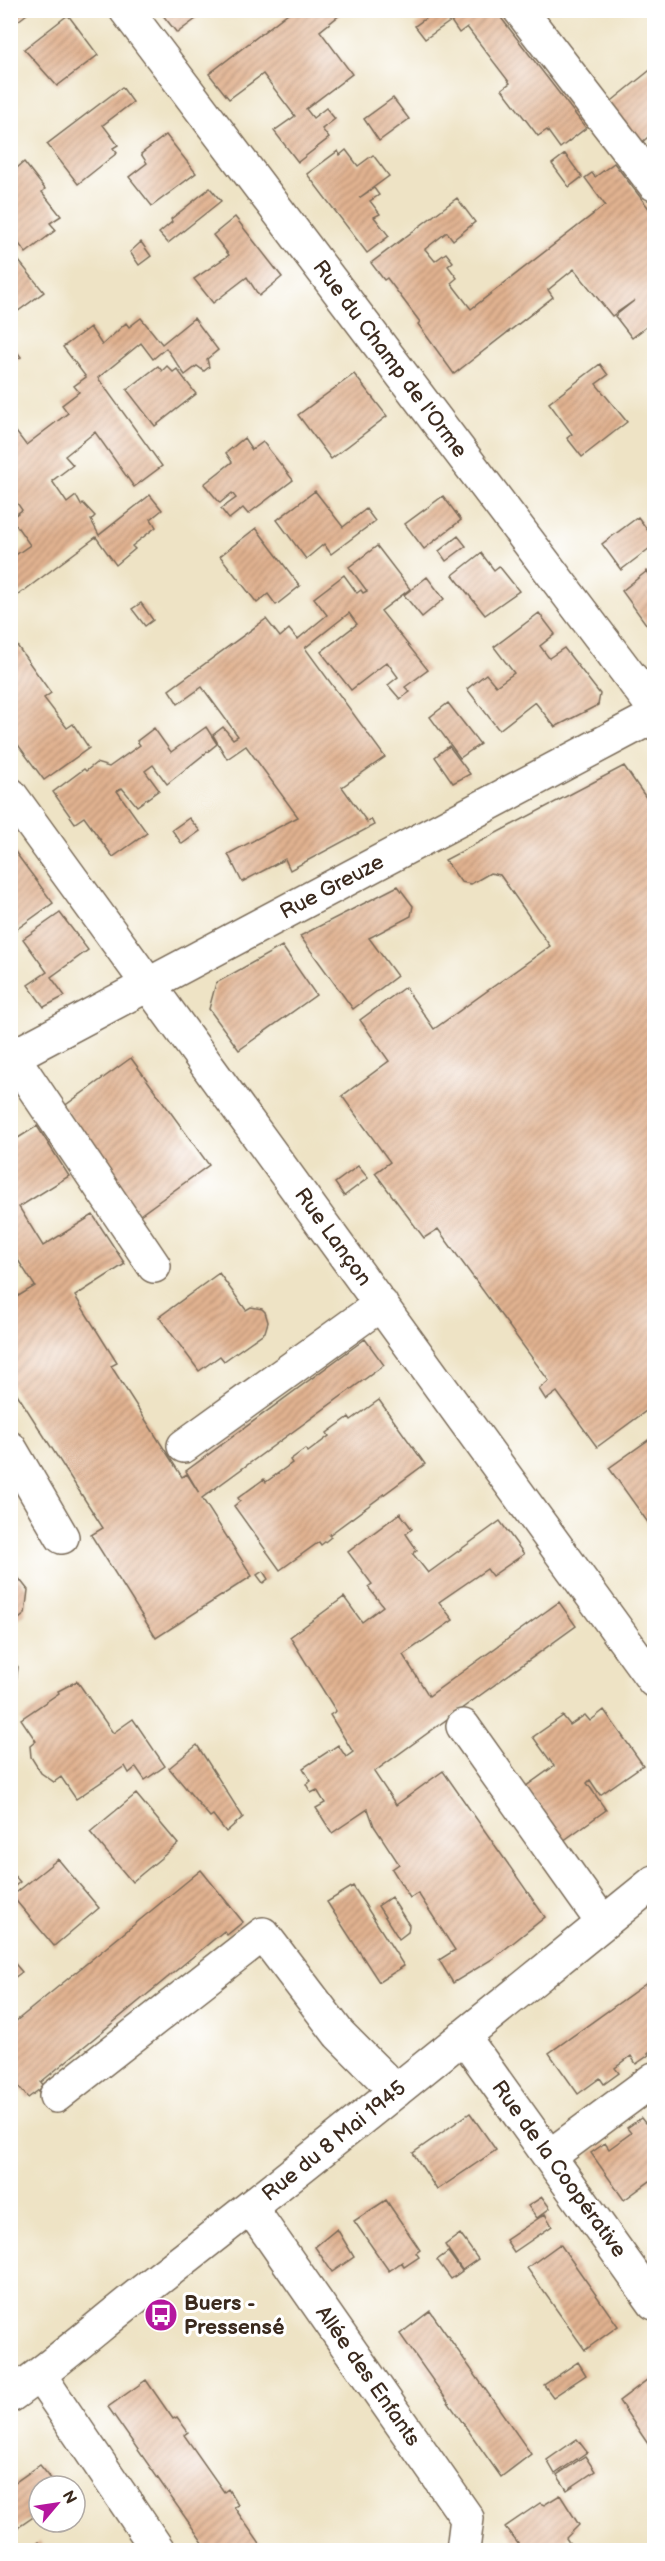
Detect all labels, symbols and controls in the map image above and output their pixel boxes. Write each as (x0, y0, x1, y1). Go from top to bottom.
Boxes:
street label: Rue du Champ de l'Orme (308, 255, 472, 463)
street label: Rue Greuze (276, 849, 388, 925)
street label: Rue Lançon (289, 1183, 377, 1291)
street label: Rue du 8 Mai 1945 (257, 2075, 411, 2207)
street label: Rue de la Coopérative (486, 2076, 632, 2262)
place label: Buers - Pressensé (184, 2291, 285, 2340)
bus stop icon: Buers - Pressensé (143, 2297, 179, 2333)
street label: Allée des Enfants (310, 2301, 426, 2451)
north arrow (27, 2474, 87, 2534)
text: N (58, 2488, 80, 2507)

